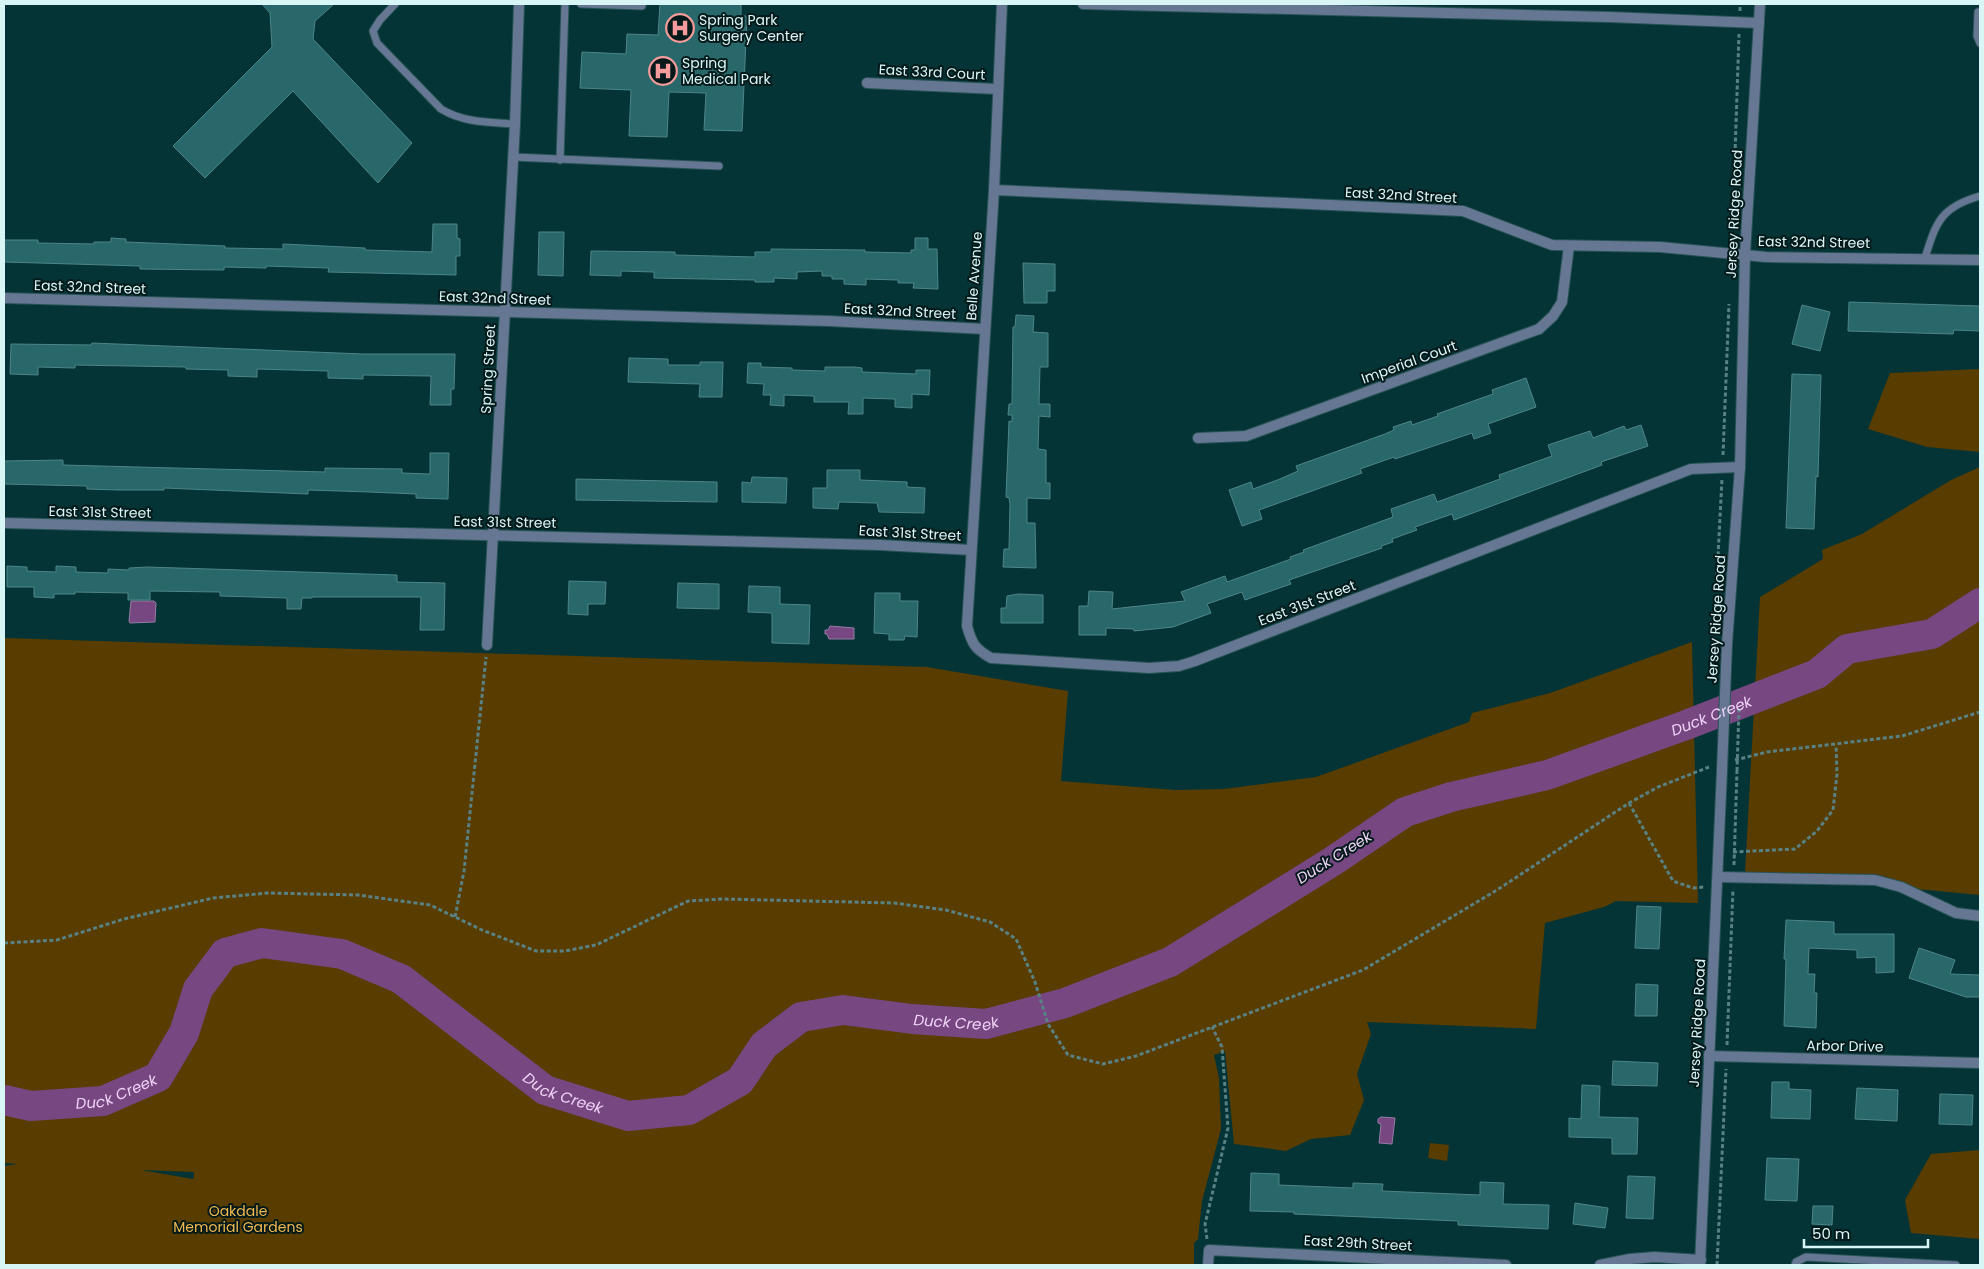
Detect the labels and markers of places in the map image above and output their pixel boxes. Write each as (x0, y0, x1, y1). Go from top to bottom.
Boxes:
place label: Spring Park Surgery Center (699, 10, 804, 46)
hospital icon: Spring Park Surgery Center (665, 13, 695, 43)
place label: Spring Medical Park (682, 53, 772, 89)
hospital icon: Spring Medical Park (648, 56, 678, 86)

